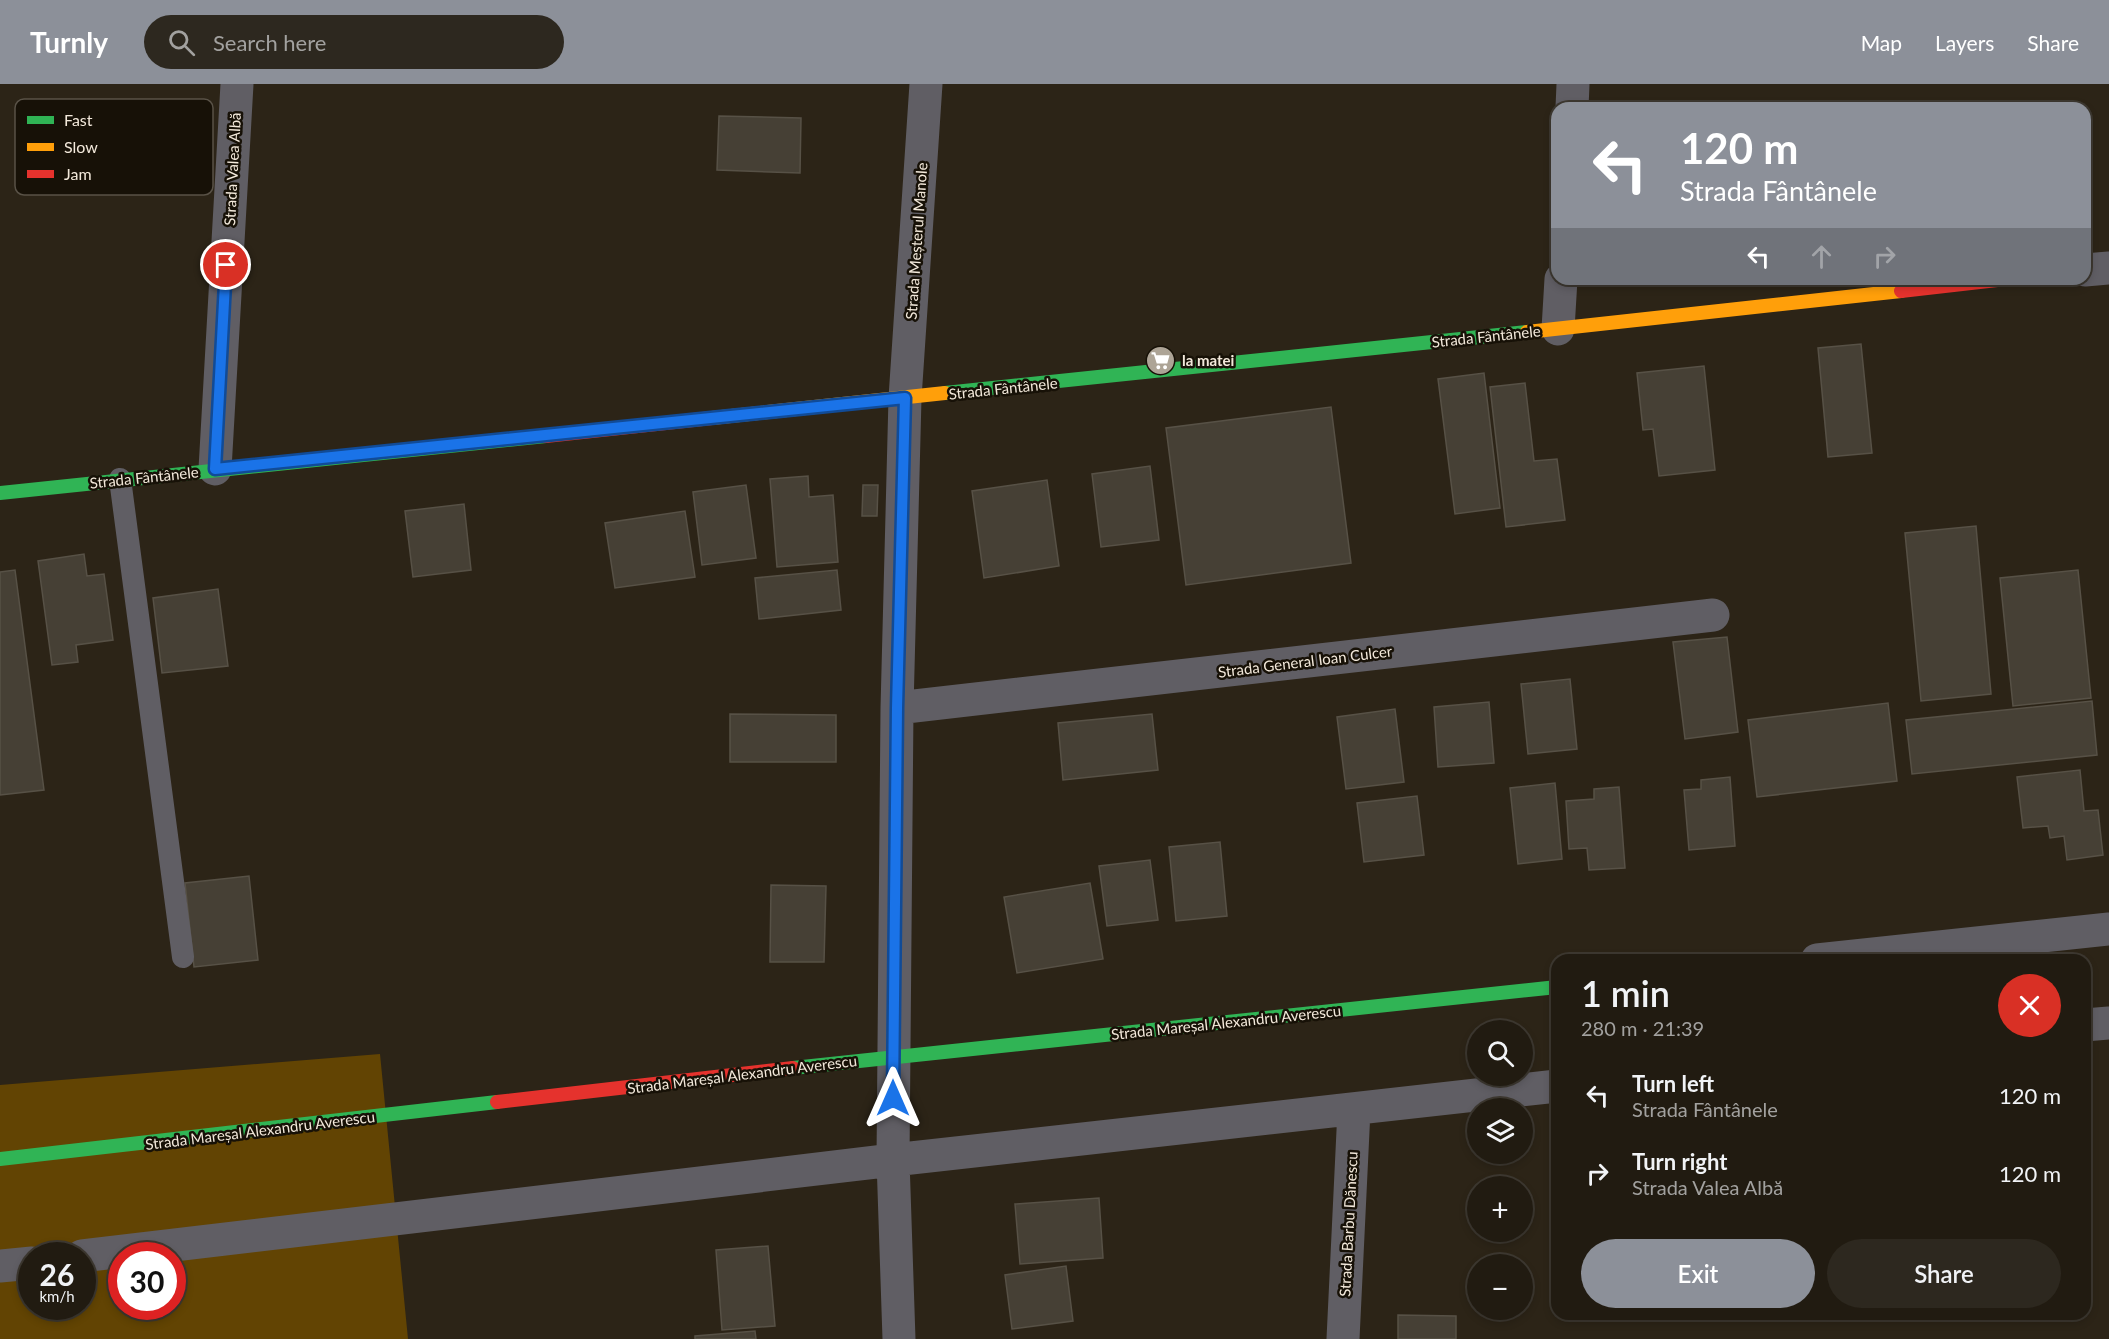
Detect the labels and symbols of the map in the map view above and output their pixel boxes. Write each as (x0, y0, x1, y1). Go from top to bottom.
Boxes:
legend (15, 99, 213, 195)
text: Fast (64, 110, 93, 129)
street label: Strada Valea Albă (220, 112, 244, 226)
text: Slow (64, 137, 98, 156)
street label: Strada Meșterul Manole (902, 162, 930, 320)
text: Jam (64, 164, 92, 183)
pin (200, 239, 251, 290)
street label: Strada Fântânele (1431, 321, 1541, 351)
supermarket icon: la matei (1145, 344, 1177, 376)
place label: la matei (1182, 351, 1235, 369)
street label: Strada Fântânele (948, 373, 1058, 403)
street label: Strada Fântânele (89, 462, 199, 492)
street label: Strada General Ioan Culcer (1217, 641, 1394, 681)
street label: Strada Mareșal Alexandru Averescu (1110, 1001, 1342, 1043)
street label: Strada Mareșal Alexandru Averescu (626, 1051, 858, 1097)
position arrow (861, 1066, 925, 1130)
street label: Strada Mareșal Alexandru Averescu (144, 1107, 376, 1153)
street label: Strada Barbu Dănescu (1335, 1151, 1361, 1297)
speed limit sign: 30 (108, 1242, 186, 1320)

